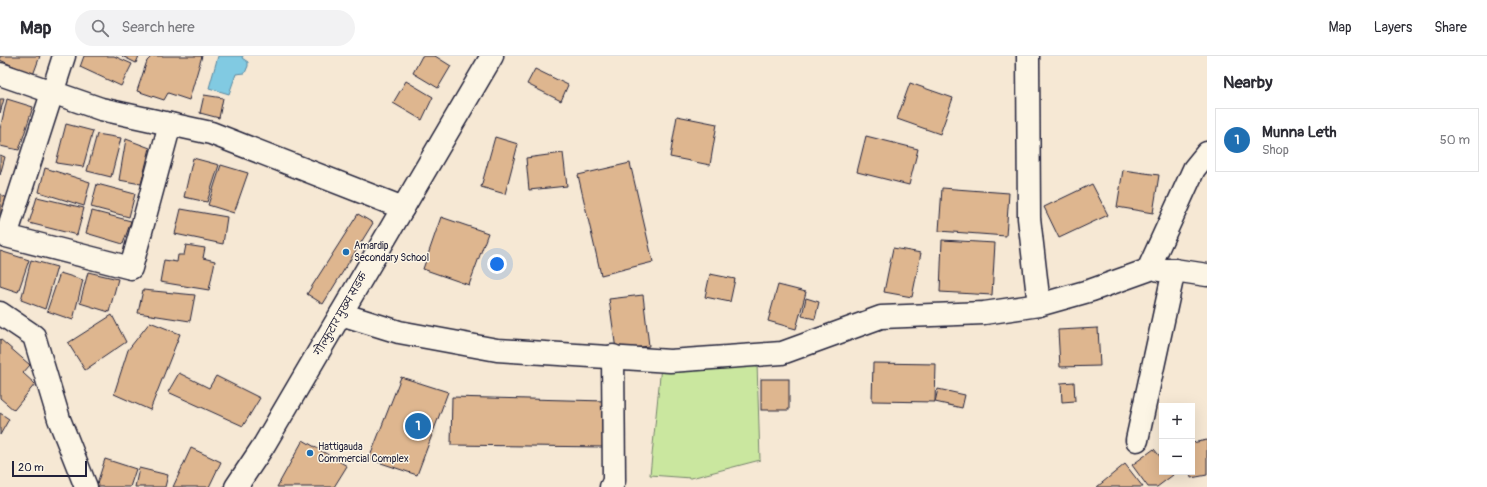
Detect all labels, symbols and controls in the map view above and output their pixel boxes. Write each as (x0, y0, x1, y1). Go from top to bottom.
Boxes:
search box (75, 10, 355, 46)
text: Map (20, 16, 51, 40)
icon: search (89, 17, 111, 39)
text: Search here (121, 18, 195, 37)
text: Map (1329, 19, 1352, 36)
text: Layers (1374, 19, 1412, 36)
text: Share (1434, 19, 1467, 36)
text: Nearby (1223, 72, 1272, 93)
text: Munna Leth (1262, 123, 1337, 142)
text: 1 (1234, 132, 1240, 148)
text: 50 m (1440, 132, 1470, 148)
text: Shop (1262, 142, 1289, 158)
place label: Amardip Secondary School (354, 240, 429, 264)
marker: Amardip Secondary School (341, 247, 351, 257)
your location (487, 254, 507, 274)
street label: गोल्फुटार मुख्य सडक (309, 268, 371, 359)
map controls (1159, 403, 1195, 475)
button: + (1159, 403, 1195, 439)
pin: 1 (405, 411, 431, 441)
button: − (1159, 439, 1195, 475)
place label: Hattigauda Commercial Complex (318, 441, 409, 465)
marker: Hattigauda Commercial Complex (305, 448, 315, 458)
scale bar (12, 459, 87, 478)
text: 20 m (18, 461, 44, 474)

